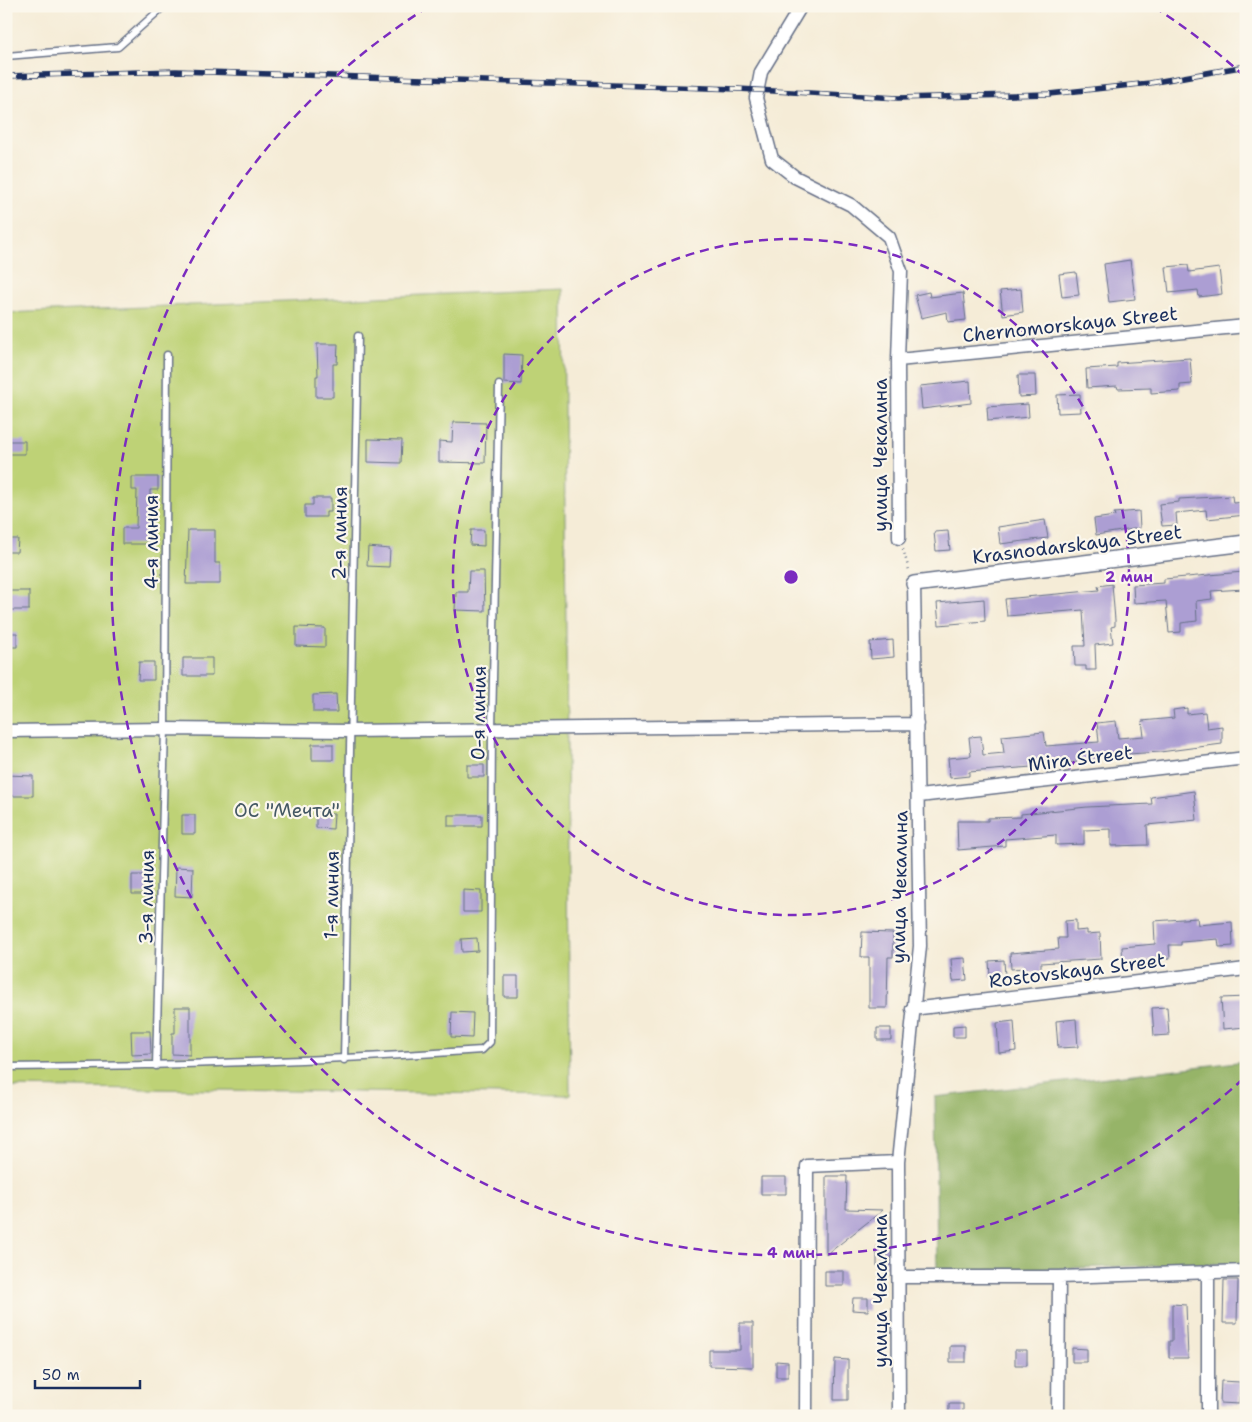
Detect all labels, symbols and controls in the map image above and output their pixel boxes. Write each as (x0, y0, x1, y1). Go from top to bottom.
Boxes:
street label: Chernomorskaya Street (961, 301, 1179, 348)
street label: улица Чекалина (868, 378, 893, 532)
street label: 2-я линия (326, 486, 353, 580)
street label: 4-я линия (139, 495, 164, 589)
street label: Krasnodarskaya Street (971, 519, 1183, 570)
text: 2 мин (1105, 567, 1153, 587)
centre of rings (782, 568, 800, 586)
street label: 0-я линия (465, 666, 492, 761)
street label: Mira Street (1026, 740, 1134, 777)
park label: ОС "Мечта" (234, 798, 340, 823)
street label: улица Чекалина (886, 810, 913, 964)
street label: 3-я линия (133, 849, 160, 945)
street label: 1-я линия (318, 850, 345, 940)
street label: Rostovskaya Street (987, 947, 1167, 994)
street label: улица Чекалина (868, 1214, 893, 1368)
text: 4 мин (767, 1243, 815, 1263)
scale bar (35, 1357, 140, 1389)
text: 50 m (42, 1365, 80, 1385)

